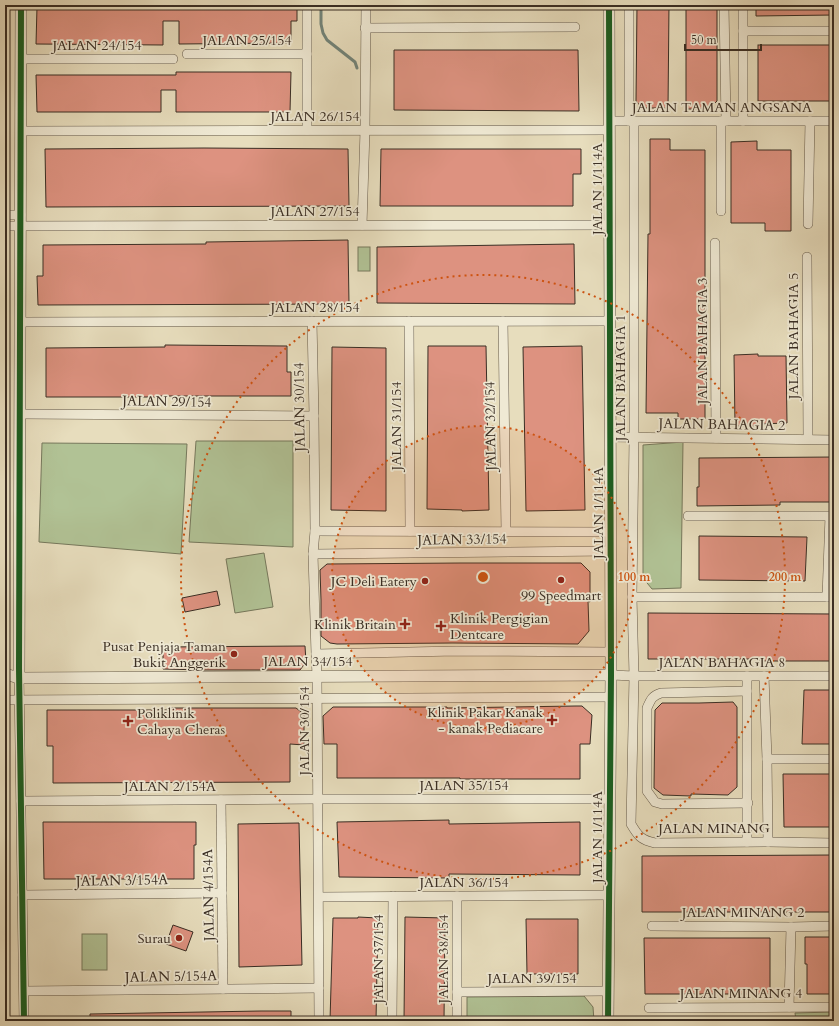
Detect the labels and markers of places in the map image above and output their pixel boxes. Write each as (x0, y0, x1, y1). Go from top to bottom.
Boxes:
centre of rings (476, 570, 490, 584)
place label: JC Deli Eatery (329, 572, 418, 591)
marker: 99 Speedmart (556, 575, 566, 585)
marker: JC Deli Eatery (420, 576, 430, 586)
place label: 99 Speedmart (521, 586, 602, 605)
place label: Klinik Pergigian Dentcare (450, 609, 548, 644)
place label: Klinik Britain (314, 615, 396, 634)
marker: Klinik Britain (399, 618, 411, 630)
marker: Klinik Pergigian Dentcare (435, 620, 447, 632)
place label: Pusat Penjaja Taman Bukit Anggerik (103, 637, 226, 672)
marker: Pusat Penjaja Taman Bukit Anggerik (229, 649, 239, 659)
place label: Klinik Pakar Kanak - kanak Pediacare (427, 703, 543, 738)
place label: Poliklinik Cahaya Cheras (137, 704, 226, 739)
marker: Klinik Pakar Kanak - kanak Pediacare (546, 714, 558, 726)
marker: Poliklinik Cahaya Cheras (122, 715, 134, 727)
place label: Surau (137, 929, 171, 948)
marker: Surau (174, 933, 184, 943)

